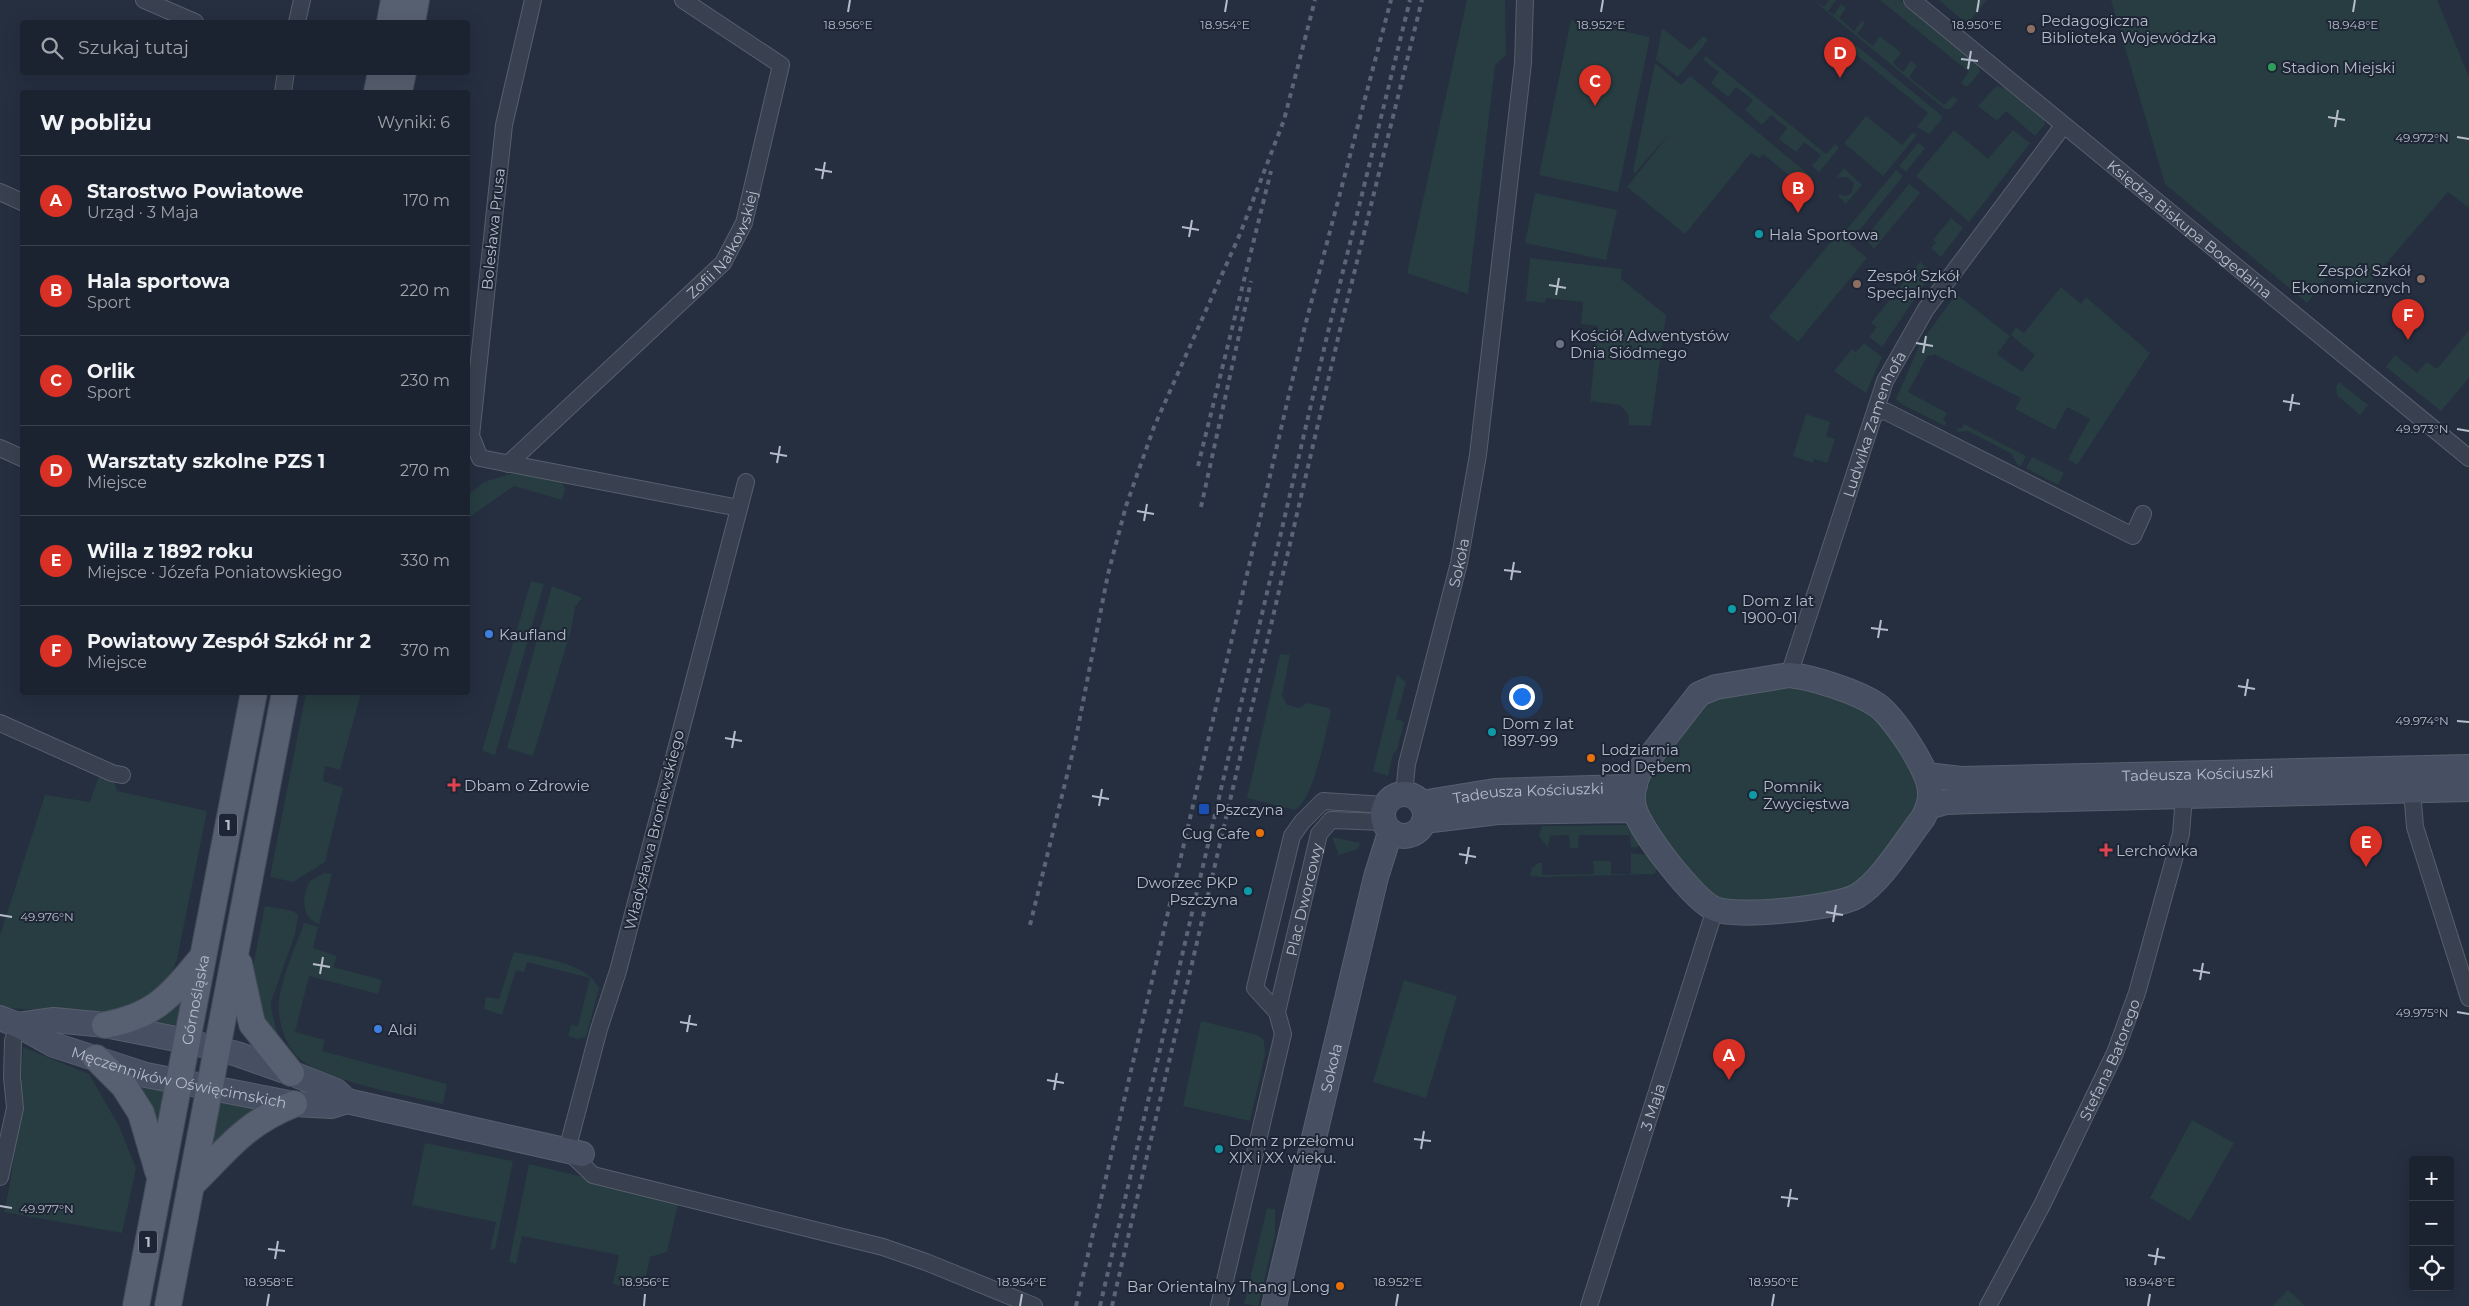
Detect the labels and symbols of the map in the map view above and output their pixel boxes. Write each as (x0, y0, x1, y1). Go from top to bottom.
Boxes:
place label: Pedagogiczna Biblioteka Wojewódzka (2041, 11, 2217, 47)
text: 18.956°E (824, 17, 872, 32)
text: 18.954°E (1200, 17, 1250, 32)
text: 18.952°E (1577, 17, 1625, 32)
text: 18.950°E (1952, 17, 2002, 32)
text: 18.948°E (2328, 17, 2378, 32)
marker: Pedagogiczna Biblioteka Wojewódzka (2025, 23, 2037, 35)
pin: D (1824, 37, 1856, 78)
place label: Stadion Miejski (2282, 58, 2395, 77)
marker: Stadion Miejski (2266, 61, 2278, 73)
pin: C (1579, 65, 1611, 106)
text: 49.972°N (2395, 130, 2449, 145)
street label: Księdza Biskupa Bogedaina (2104, 155, 2276, 302)
street label: Bolesława Prusa (477, 167, 509, 291)
pin: B (1782, 172, 1814, 213)
street label: Zofii Nałkowskiej (682, 188, 761, 302)
place label: Hala Sportowa (1769, 225, 1879, 244)
marker: Hala Sportowa (1753, 228, 1765, 240)
place label: Zespół Szkół Ekonomicznych (2291, 261, 2412, 297)
place label: Zespół Szkół Specjalnych (1867, 266, 1961, 302)
marker: Zespół Szkół Ekonomicznych (2415, 273, 2427, 285)
marker: Zespół Szkół Specjalnych (1851, 278, 1863, 290)
pin: F (2392, 299, 2424, 340)
place label: Kościół Adwentystów Dnia Siódmego (1570, 326, 1730, 362)
marker: Kościół Adwentystów Dnia Siódmego (1554, 338, 1566, 350)
street label: Ludwika Zamenhofa (1838, 347, 1910, 500)
text: 49.973°N (2395, 421, 2449, 436)
street label: Sokoła (1444, 537, 1473, 589)
place label: Dom z lat 1900-01 (1742, 591, 1814, 627)
marker: Dom z lat 1900-01 (1726, 603, 1738, 615)
place label: Kaufland (499, 625, 567, 644)
marker: Kaufland (483, 628, 495, 640)
your location (1509, 684, 1535, 710)
text: 49.974°N (2395, 713, 2449, 728)
place label: Dom z lat 1897-99 (1502, 714, 1574, 750)
marker: Dom z lat 1897-99 (1486, 726, 1498, 738)
street label: Władysława Broniewskiego (620, 728, 688, 932)
place label: Lodziarnia pod Dębem (1601, 740, 1691, 776)
marker: Lodziarnia pod Dębem (1585, 752, 1597, 764)
street label: Tadeusza Kościuszki (2122, 762, 2274, 785)
place label: Dbam o Zdrowie (464, 776, 590, 795)
place label: Pomnik Zwycięstwa (1763, 777, 1850, 813)
street label: Tadeusza Kościuszki (1451, 778, 1604, 807)
marker: Dbam o Zdrowie (448, 779, 460, 791)
marker: Pomnik Zwycięstwa (1747, 789, 1759, 801)
place label: Pszczyna (1215, 800, 1283, 819)
marker: Pszczyna (1197, 802, 1211, 816)
road number: 1 (219, 814, 237, 836)
place label: Cug Cafe (1182, 824, 1250, 843)
pin: E (2350, 826, 2382, 867)
marker: Cug Cafe (1254, 827, 1266, 839)
street label: Plac Dworcowy (1281, 840, 1326, 958)
place label: Lerchówka (2116, 841, 2198, 860)
marker: Lerchówka (2100, 844, 2112, 856)
place label: Dworzec PKP Pszczyna (1136, 873, 1238, 909)
marker: Dworzec PKP Pszczyna (1242, 885, 1254, 897)
text: 49.976°N (20, 909, 74, 924)
street label: Górnośląska (177, 953, 213, 1046)
street label: Stefana Batorego (2075, 996, 2144, 1123)
text: 49.975°N (2395, 1005, 2449, 1020)
place label: Aldi (388, 1020, 417, 1039)
marker: Aldi (372, 1023, 384, 1035)
pin: A (1713, 1039, 1745, 1080)
street label: Sokoła (1316, 1041, 1346, 1094)
street label: Męczenników Oświęcimskich (69, 1042, 288, 1112)
street label: 3 Maja (1636, 1081, 1669, 1133)
place label: Dom z przełomu XIX i XX wieku. (1229, 1131, 1355, 1167)
marker: Dom z przełomu XIX i XX wieku. (1213, 1143, 1225, 1155)
text: 49.977°N (20, 1201, 74, 1216)
road number: 1 (139, 1230, 157, 1254)
text: 18.958°E (244, 1274, 294, 1289)
text: 18.956°E (621, 1274, 669, 1289)
text: 18.954°E (997, 1274, 1047, 1289)
text: 18.952°E (1374, 1274, 1422, 1289)
text: 18.950°E (1749, 1274, 1799, 1289)
text: 18.948°E (2125, 1274, 2175, 1289)
place label: Bar Orientalny Thang Long (1127, 1277, 1330, 1296)
marker: Bar Orientalny Thang Long (1334, 1280, 1346, 1292)

